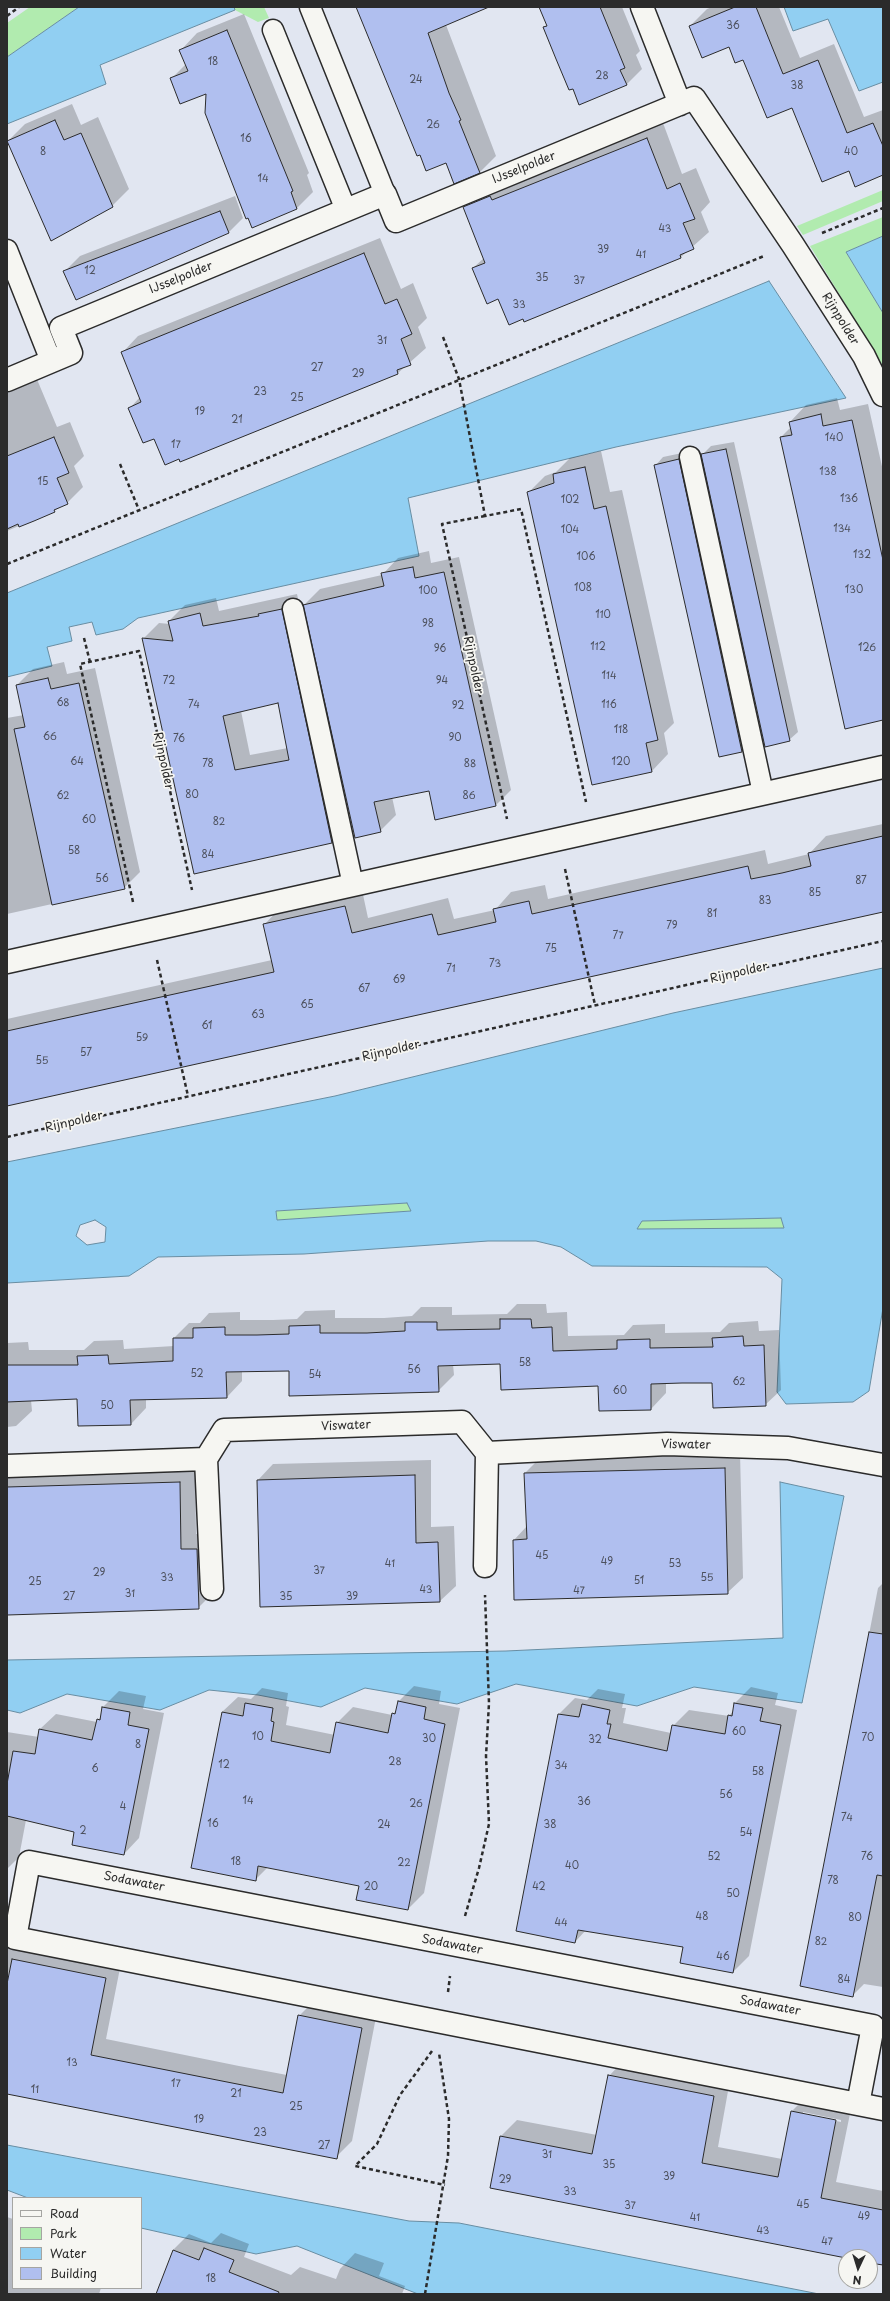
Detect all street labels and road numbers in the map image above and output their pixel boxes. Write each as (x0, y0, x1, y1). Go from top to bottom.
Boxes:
street label: IJsselpolder (490, 149, 558, 187)
street label: IJsselpolder (147, 259, 215, 297)
street label: Rijnpolder (818, 290, 862, 348)
street label: Rijnpolder (460, 635, 486, 695)
street label: Rijnpolder (150, 731, 176, 791)
street label: Rijnpolder (709, 959, 769, 987)
street label: Rijnpolder (361, 1037, 421, 1065)
street label: Rijnpolder (44, 1108, 104, 1136)
street label: Viswater (321, 1418, 371, 1434)
street label: Viswater (661, 1437, 711, 1453)
street label: Sodawater (102, 1869, 166, 1895)
street label: Sodawater (420, 1932, 484, 1958)
street label: Sodawater (738, 1993, 802, 2019)

